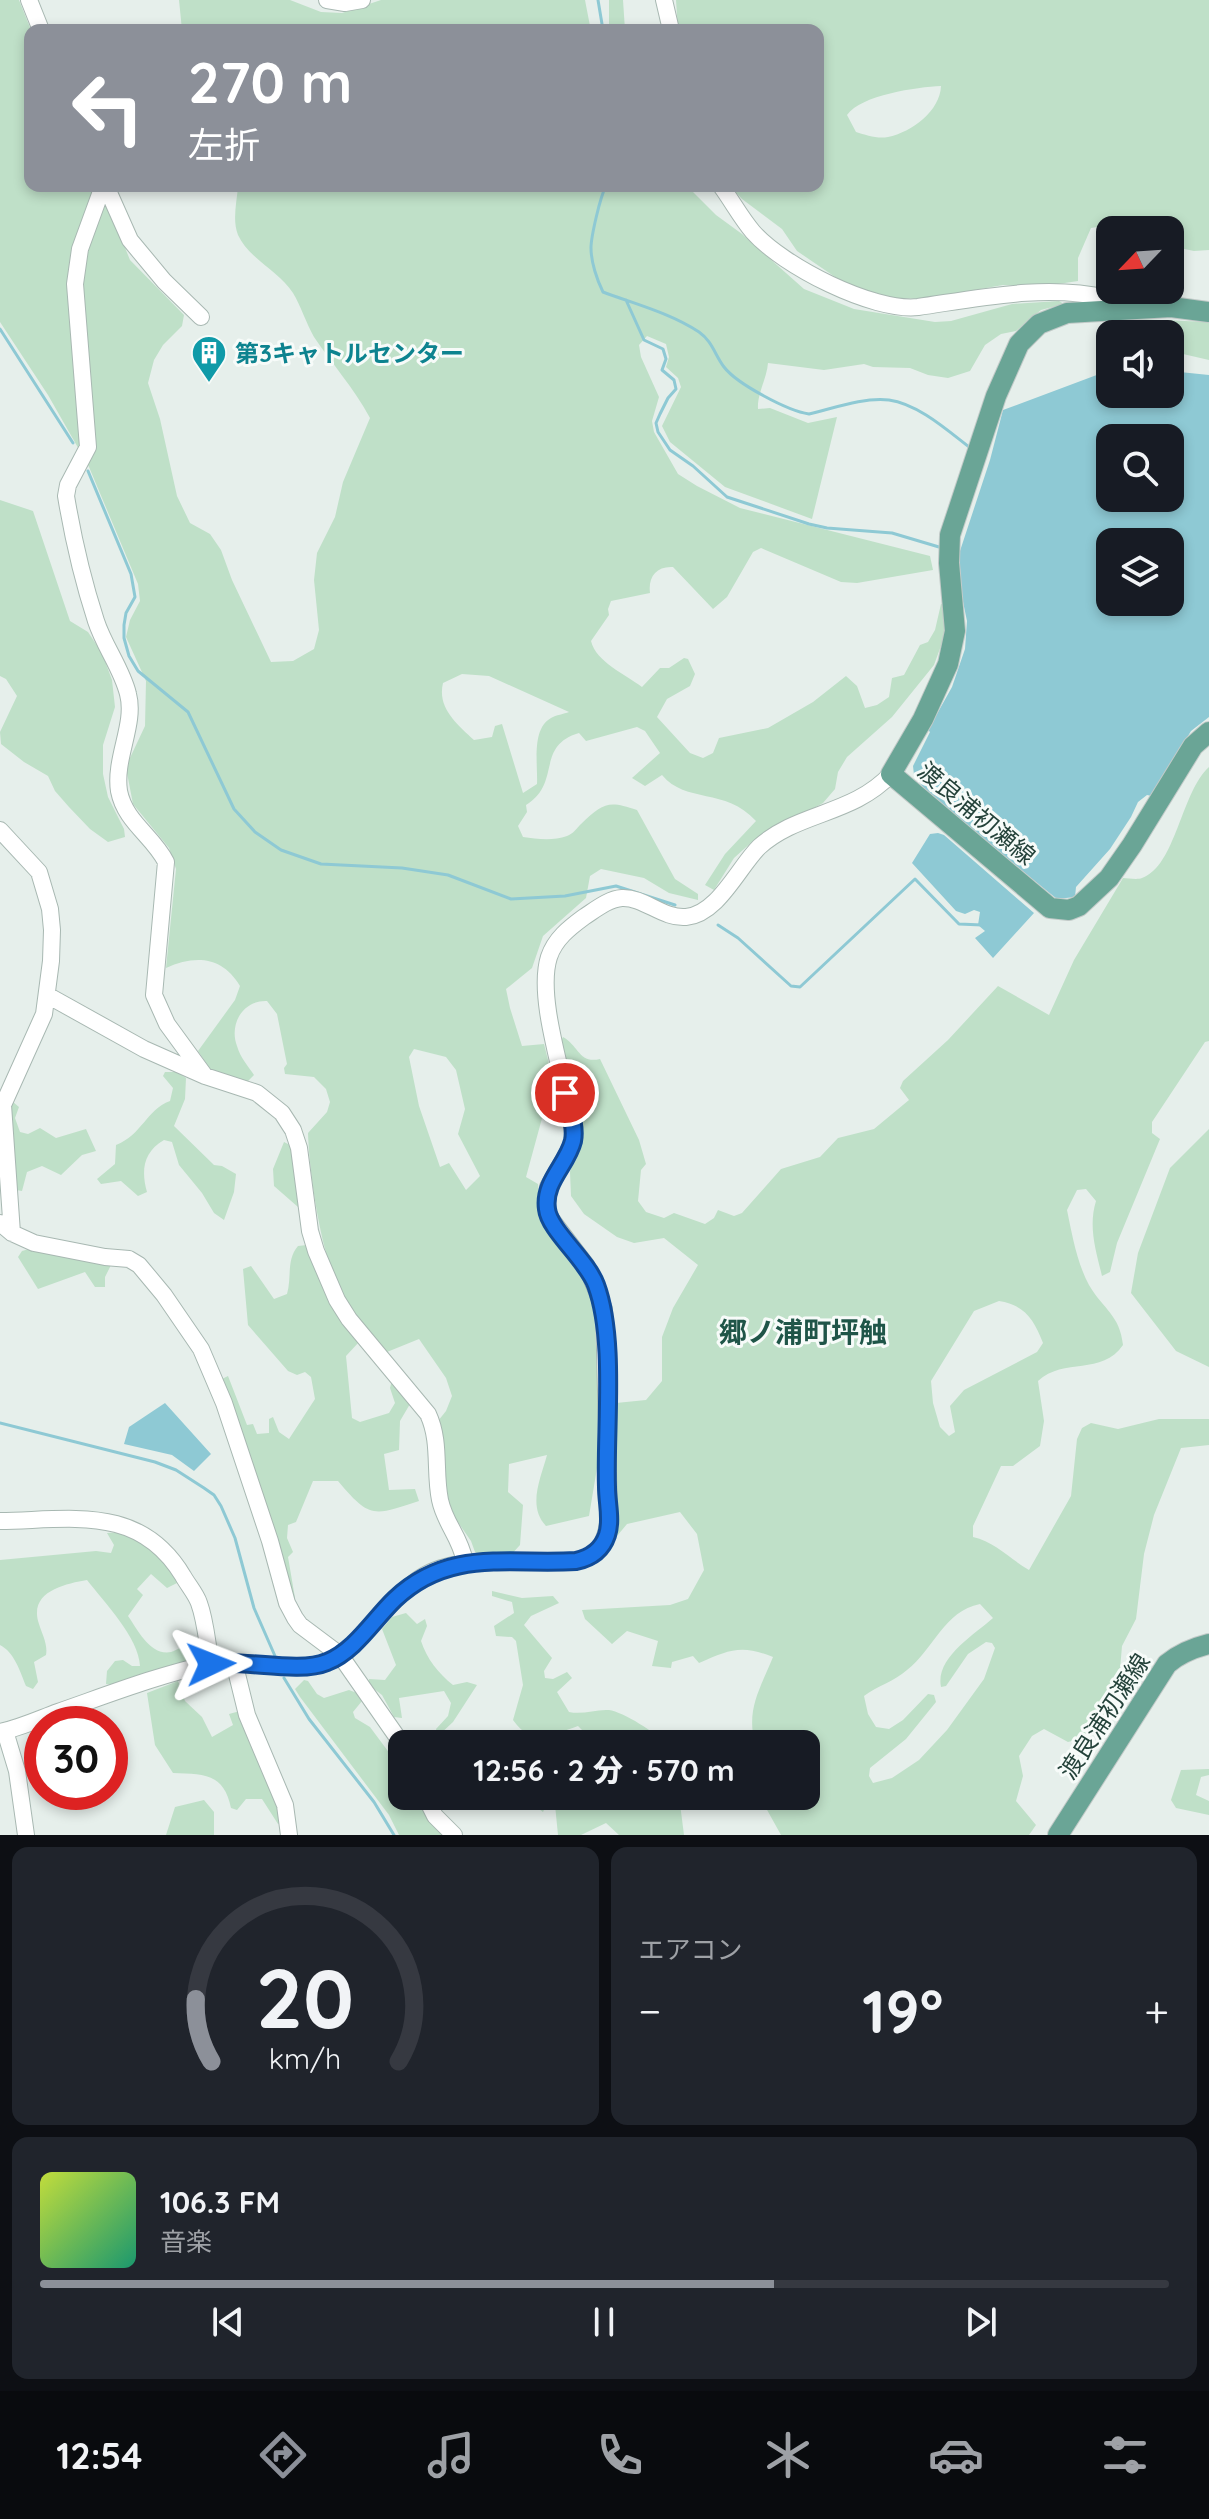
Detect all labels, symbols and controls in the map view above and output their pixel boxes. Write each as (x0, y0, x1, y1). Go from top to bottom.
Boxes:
text: 270 m (188, 47, 352, 117)
icon: left (56, 56, 160, 160)
text: 左折 (188, 122, 260, 167)
north arrow (1096, 216, 1184, 304)
map controls (1096, 216, 1184, 616)
button: sound (1096, 320, 1184, 408)
building icon: 第3キャトルセンター (190, 334, 228, 384)
place label: 第3キャトルセンター (235, 338, 464, 368)
button: search (1096, 424, 1184, 512)
button: layers (1096, 528, 1184, 616)
street label: 渡良浦初瀬線 (912, 755, 1042, 871)
pin (531, 1059, 599, 1127)
icon: arrive (543, 1071, 587, 1115)
district label: 郷ノ浦町坪触 (719, 1314, 887, 1349)
position arrow (169, 1622, 253, 1706)
street label: 渡良浦初瀬線 (1052, 1647, 1156, 1785)
speed limit sign: 30 (24, 1706, 128, 1810)
text: 12:56 · 2 分 · 570 m (473, 1751, 735, 1789)
text: エアコン (639, 1933, 743, 1966)
text: 20 (256, 1945, 354, 2049)
text: 19° (862, 1973, 943, 2048)
text: − (639, 1983, 661, 2038)
text: + (1144, 1983, 1169, 2038)
text: km/h (269, 2040, 342, 2076)
text: 106.3 FM (160, 2183, 280, 2221)
text: 音楽 (160, 2225, 212, 2258)
icon: previous (206, 2300, 250, 2344)
icon: pause (582, 2300, 626, 2344)
icon: next (959, 2300, 1003, 2344)
icon: directions (255, 2427, 311, 2483)
icon: music (423, 2427, 479, 2483)
icon: phone (592, 2427, 648, 2483)
icon: climate (760, 2427, 816, 2483)
icon: car (928, 2427, 984, 2483)
icon: filters (1097, 2427, 1153, 2483)
text: 12:54 (56, 2433, 142, 2478)

